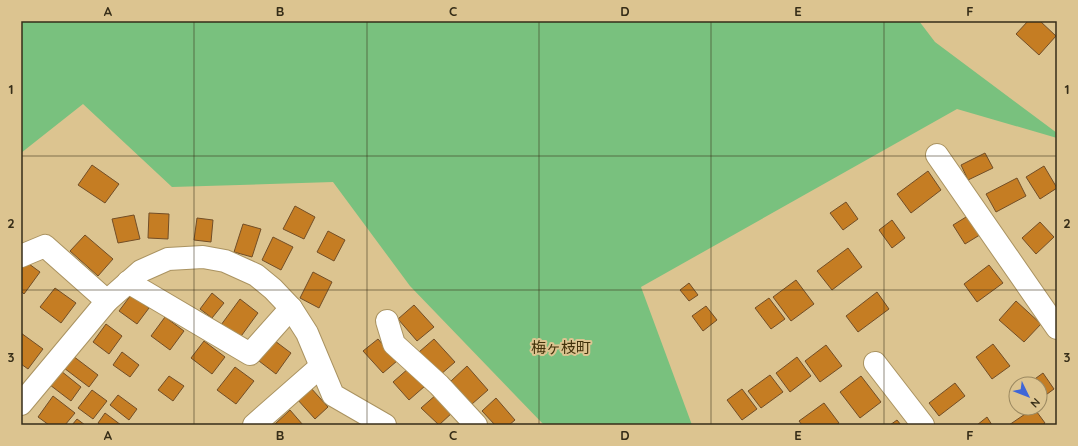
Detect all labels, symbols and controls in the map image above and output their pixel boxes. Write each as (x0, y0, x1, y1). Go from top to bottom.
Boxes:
text: A (104, 3, 113, 19)
text: B (276, 3, 284, 19)
text: C (449, 3, 457, 19)
text: D (620, 3, 630, 19)
text: E (794, 3, 802, 19)
text: F (966, 3, 974, 19)
text: 1 (8, 81, 14, 97)
text: 1 (1064, 81, 1070, 97)
text: 2 (7, 215, 15, 231)
text: 2 (1063, 215, 1071, 231)
district label: 梅ヶ枝町 (531, 338, 591, 357)
text: 3 (8, 349, 15, 365)
text: 3 (1064, 349, 1071, 365)
north arrow (1008, 376, 1048, 416)
text: N (1027, 395, 1043, 411)
text: A (104, 427, 113, 443)
text: B (276, 427, 284, 443)
text: C (449, 427, 457, 443)
text: D (620, 427, 630, 443)
text: E (794, 427, 802, 443)
text: F (966, 427, 974, 443)

